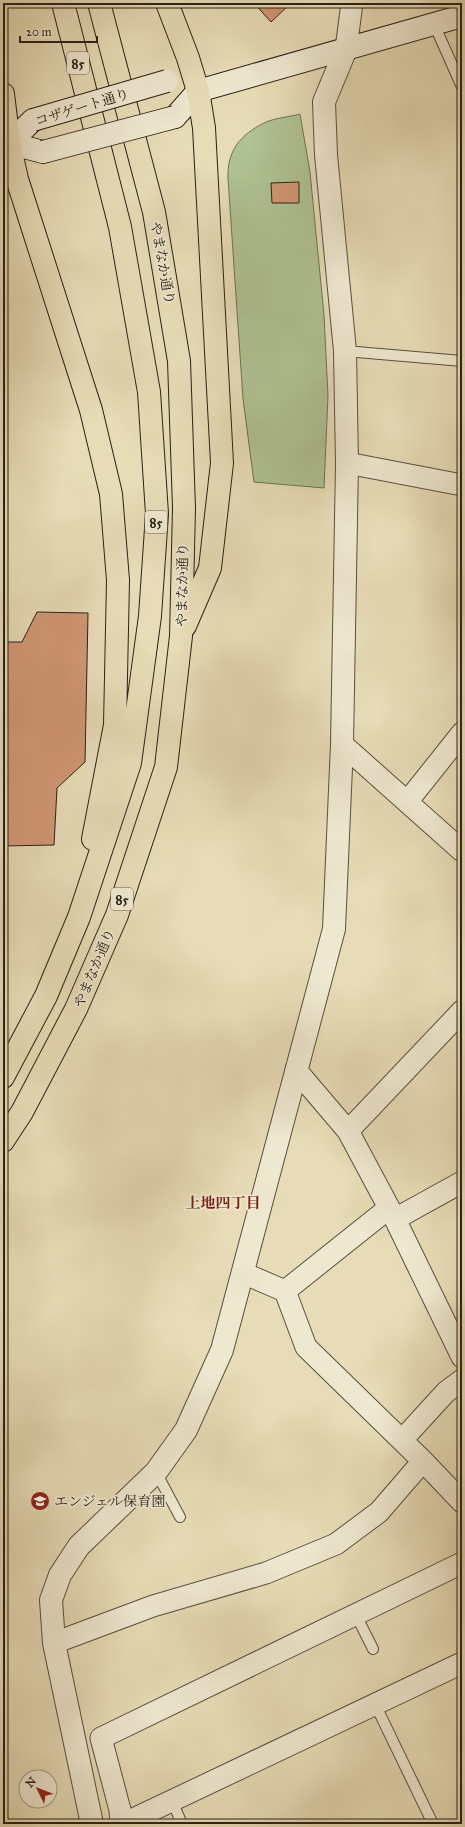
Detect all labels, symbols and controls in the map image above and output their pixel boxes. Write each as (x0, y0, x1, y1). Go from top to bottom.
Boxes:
scale bar (20, 18, 97, 44)
text: 20 m (26, 25, 52, 39)
road number: 85 (67, 52, 89, 74)
street label: コザゲート通り (33, 85, 131, 130)
street label: やまなか通り (147, 220, 178, 306)
road number: 85 (145, 511, 167, 533)
street label: やまなか通り (173, 543, 192, 627)
road number: 85 (111, 888, 133, 910)
street label: やまなか通り (70, 926, 119, 1010)
district label: 上地四丁目 (185, 1194, 261, 1212)
school or university icon: エンジェル保育園 (29, 1490, 51, 1512)
place label: エンジェル保育園 (54, 1493, 165, 1510)
north arrow (18, 1769, 58, 1809)
text: N (23, 1774, 39, 1790)

